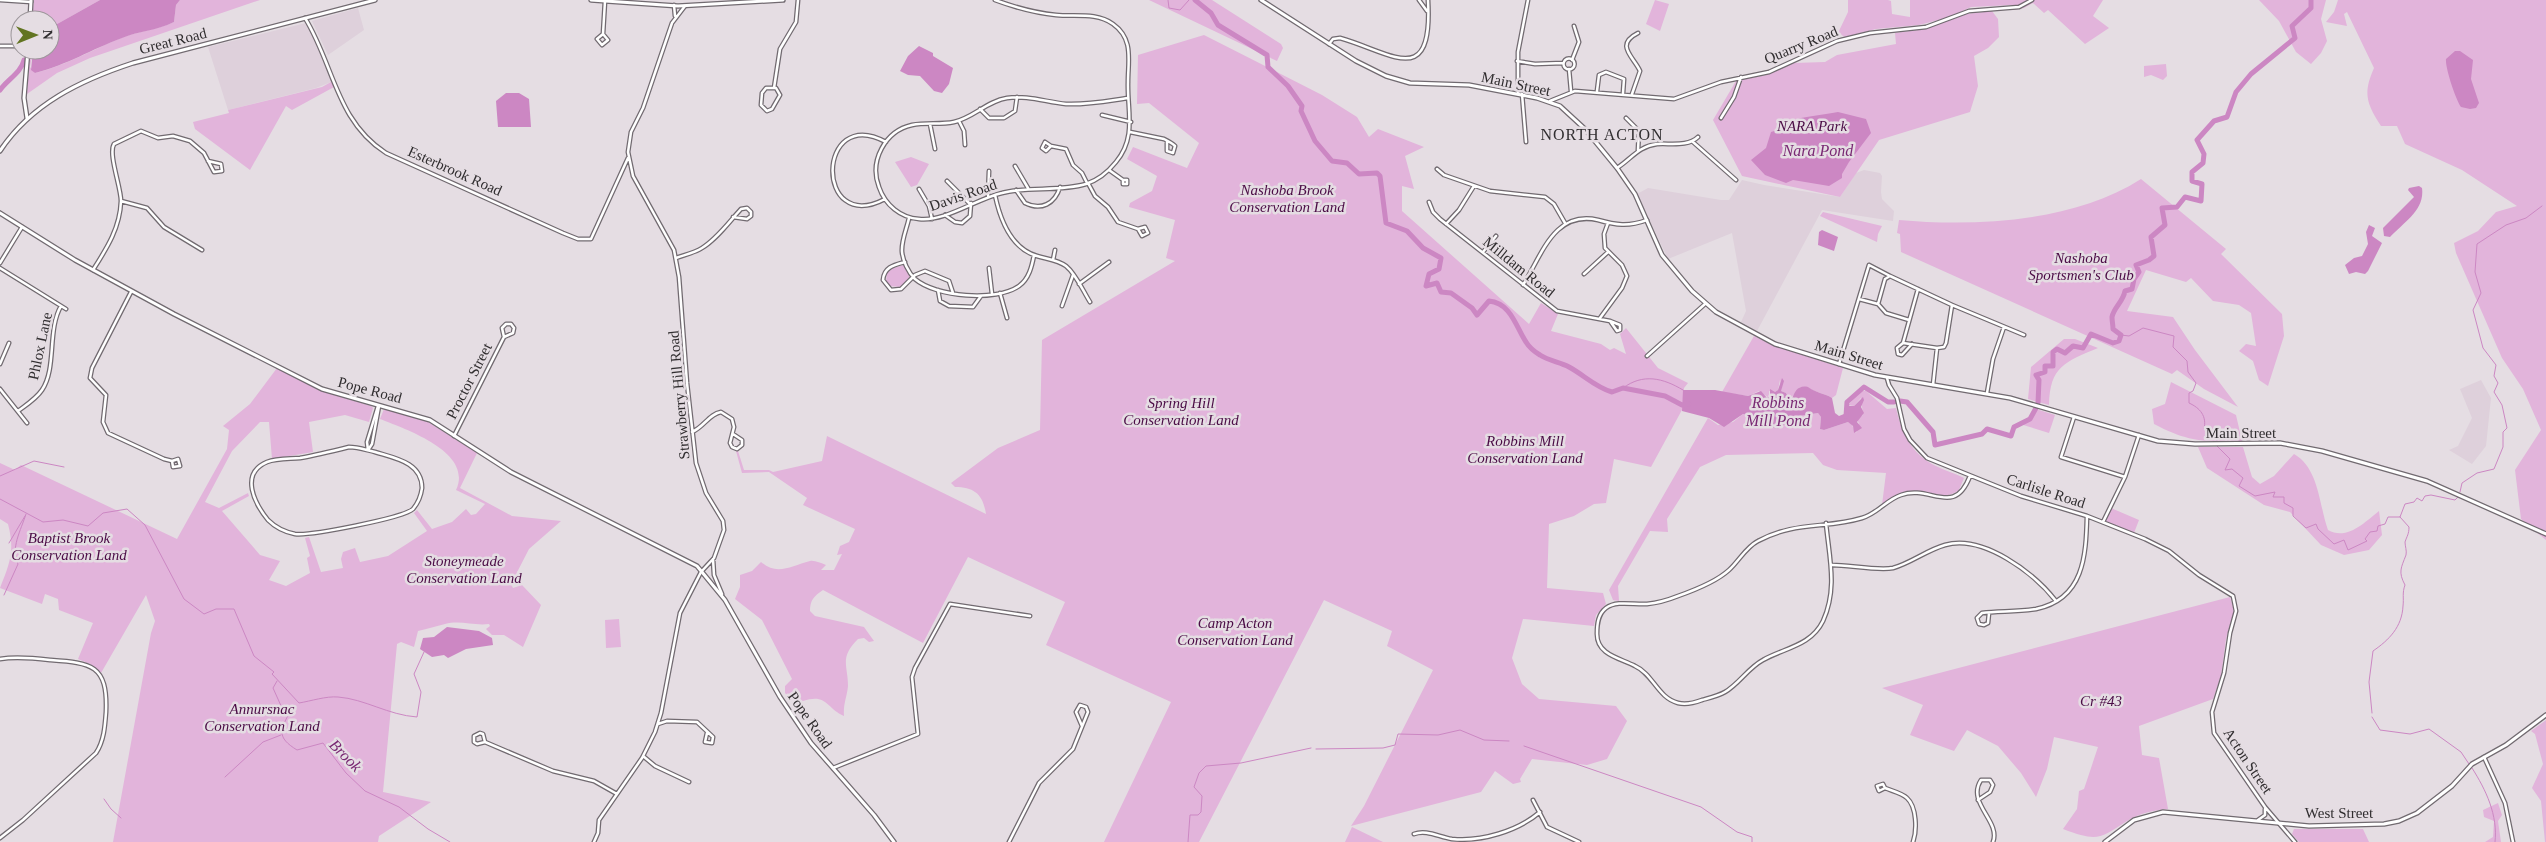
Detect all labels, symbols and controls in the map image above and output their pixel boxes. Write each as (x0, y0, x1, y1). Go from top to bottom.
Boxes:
north arrow (10, 10, 60, 60)
street label: Quarry Road (1762, 23, 1841, 67)
street label: Great Road (138, 25, 209, 57)
text: N (40, 30, 55, 40)
street label: Main Street (1480, 69, 1553, 99)
park label: NARA Park (1776, 118, 1847, 134)
district label: NORTH ACTON (1540, 126, 1664, 143)
water label: Nara Pond (1782, 142, 1854, 159)
street label: Esterbrook Road (406, 143, 505, 199)
street label: Davis Road (927, 176, 999, 214)
park label: Nashoba Brook Conservation Land (1229, 182, 1345, 215)
street label: Milldam Road (1480, 233, 1558, 301)
park label: Nashoba Sportsmen's Club (2028, 250, 2134, 283)
street label: Phlox Lane (25, 310, 55, 381)
street label: Strawberry Hill Road (665, 329, 693, 460)
street label: Main Street (1813, 337, 1886, 373)
street label: Proctor Street (443, 340, 495, 422)
street label: Pope Road (336, 374, 404, 406)
water label: Robbins Mill Pond (1745, 394, 1811, 429)
park label: Spring Hill Conservation Land (1123, 395, 1239, 428)
street label: Main Street (2206, 425, 2277, 441)
park label: Robbins Mill Conservation Land (1467, 433, 1583, 466)
street label: Carlisle Road (2004, 471, 2088, 511)
park label: Baptist Brook Conservation Land (11, 530, 127, 563)
park label: Stoneymeade Conservation Land (406, 553, 522, 586)
park label: Camp Acton Conservation Land (1177, 615, 1293, 648)
street label: Pope Road (785, 689, 836, 752)
park label: Cr #43 (2080, 693, 2122, 709)
park label: Annursnac Conservation Land (204, 701, 320, 734)
street label: Acton Street (2220, 725, 2276, 797)
water label: Brook (326, 736, 366, 776)
street label: West Street (2305, 805, 2374, 821)

